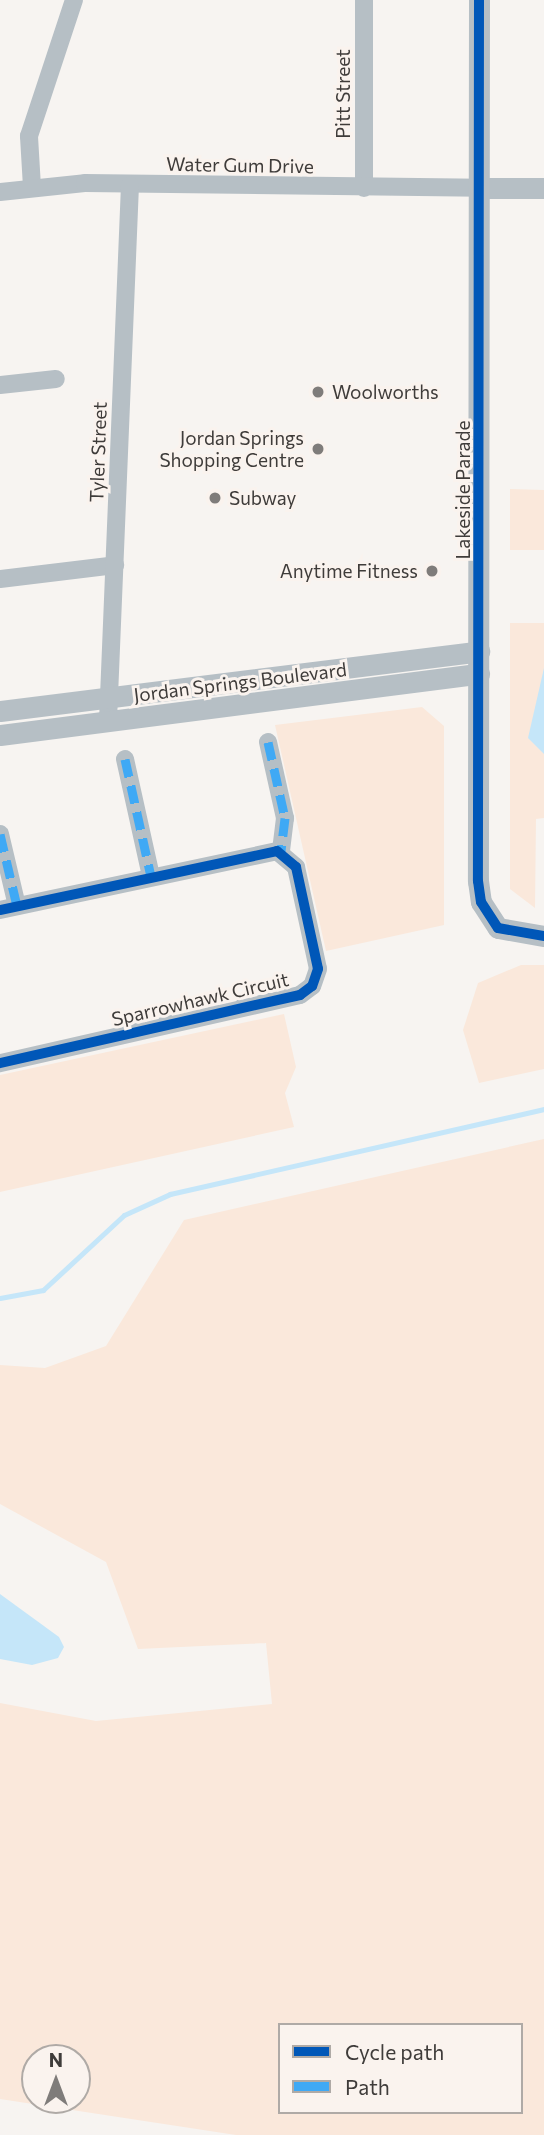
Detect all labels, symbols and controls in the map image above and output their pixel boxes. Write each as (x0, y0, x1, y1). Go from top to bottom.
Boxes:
street label: Pitt Street (332, 49, 354, 139)
street label: Water Gum Drive (166, 152, 314, 178)
place label: Woolworths (332, 381, 439, 403)
marker: Woolworths (310, 384, 326, 400)
street label: Tyler Street (85, 401, 111, 503)
street label: Lakeside Parade (452, 420, 474, 560)
place label: Jordan Springs Shopping Centre (159, 427, 304, 471)
marker: Jordan Springs Shopping Centre (310, 441, 326, 457)
place label: Subway (229, 487, 296, 509)
marker: Subway (207, 490, 223, 506)
place label: Anytime Fitness (280, 560, 418, 582)
marker: Anytime Fitness (424, 563, 440, 579)
street label: Jordan Springs Boulevard (132, 658, 348, 706)
street label: Sparrowhawk Circuit (109, 968, 291, 1030)
legend (278, 2023, 523, 2114)
text: Cycle path (345, 2039, 444, 2064)
north arrow (21, 2044, 91, 2114)
text: N (49, 2048, 63, 2071)
text: Path (345, 2074, 390, 2099)

